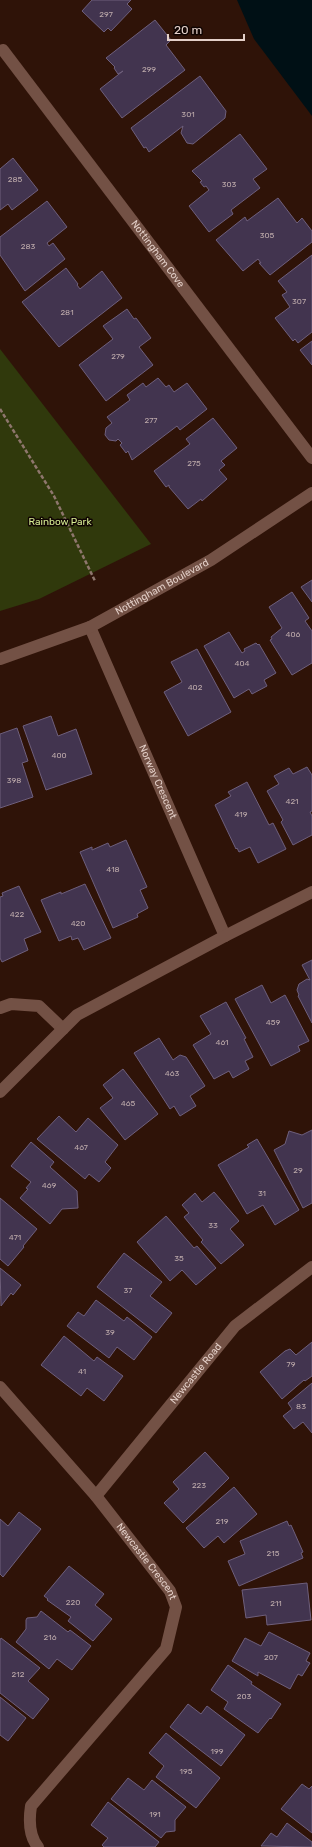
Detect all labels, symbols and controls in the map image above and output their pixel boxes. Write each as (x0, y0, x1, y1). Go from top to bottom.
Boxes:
house number: 297 (99, 10, 113, 19)
scale bar (168, 16, 244, 42)
text: 20 m (174, 23, 202, 37)
house number: 299 (142, 65, 156, 74)
house number: 301 (181, 110, 195, 119)
house number: 285 (8, 175, 23, 184)
house number: 303 (222, 180, 237, 189)
street label: Nottingham Cove (128, 218, 187, 290)
house number: 305 (260, 231, 275, 240)
house number: 283 (21, 242, 35, 251)
house number: 307 (292, 297, 306, 306)
house number: 281 (60, 308, 74, 317)
house number: 279 (111, 352, 125, 361)
house number: 277 (145, 416, 157, 425)
house number: 275 (187, 459, 201, 468)
park label: Rainbow Park (28, 516, 92, 528)
street label: Nottingham Boulevard (113, 556, 211, 618)
house number: 406 (286, 630, 301, 639)
house number: 404 (234, 659, 250, 668)
house number: 402 (188, 683, 203, 692)
street label: Norway Crescent (136, 743, 179, 821)
house number: 400 (51, 751, 67, 760)
house number: 398 (7, 776, 21, 785)
house number: 421 (285, 797, 299, 806)
house number: 419 (235, 810, 248, 819)
house number: 418 (106, 865, 120, 874)
house number: 422 (10, 910, 24, 919)
house number: 420 (71, 919, 85, 928)
house number: 459 (266, 1018, 280, 1027)
house number: 461 (215, 1038, 229, 1047)
house number: 463 (165, 1069, 179, 1078)
house number: 465 (121, 1099, 136, 1108)
house number: 467 (74, 1143, 88, 1152)
house number: 29 (293, 1166, 303, 1175)
house number: 469 (42, 1181, 57, 1190)
house number: 31 (258, 1189, 266, 1198)
house number: 33 (208, 1221, 218, 1230)
house number: 471 (9, 1233, 21, 1242)
house number: 35 (174, 1254, 184, 1263)
house number: 37 (124, 1286, 132, 1295)
house number: 39 (105, 1328, 115, 1337)
street label: Newcastle Road (168, 1341, 224, 1406)
house number: 79 (287, 1360, 296, 1369)
house number: 41 (78, 1367, 86, 1376)
house number: 83 (296, 1402, 306, 1411)
house number: 223 (192, 1481, 206, 1490)
house number: 219 (216, 1517, 229, 1526)
street label: Newcastle Crescent (114, 1521, 179, 1601)
house number: 215 (267, 1549, 280, 1558)
house number: 220 (66, 1598, 80, 1607)
house number: 211 (270, 1599, 282, 1608)
house number: 216 (44, 1633, 57, 1642)
house number: 207 (264, 1653, 278, 1662)
house number: 212 (12, 1670, 25, 1679)
house number: 203 (237, 1692, 251, 1701)
house number: 199 (211, 1747, 224, 1756)
house number: 195 (180, 1767, 193, 1776)
house number: 191 (149, 1810, 161, 1819)

